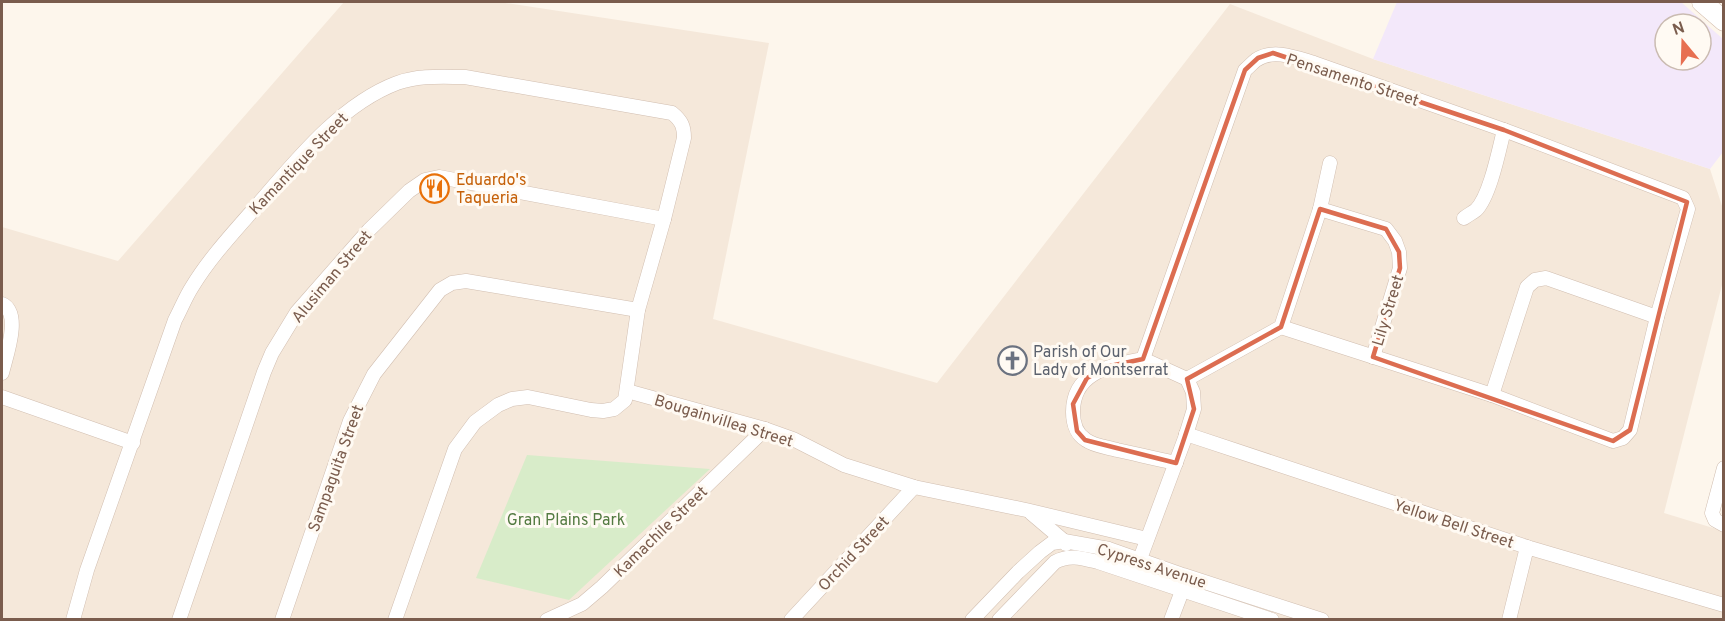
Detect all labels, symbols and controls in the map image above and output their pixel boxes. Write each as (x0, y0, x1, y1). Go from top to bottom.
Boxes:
north arrow (1653, 12, 1713, 72)
text: N (1670, 18, 1687, 41)
street label: Pensamento Street (1284, 50, 1421, 112)
street label: Kamantique Street (246, 109, 353, 220)
place label: Eduardo's Taqueria (456, 171, 526, 209)
restaurant icon: Eduardo's Taqueria (419, 172, 451, 204)
street label: Alusiman Street (288, 227, 377, 328)
street label: Lily Street (1369, 273, 1409, 349)
place label: Parish of Our Lady of Montserrat (1033, 343, 1169, 381)
church icon: Parish of Our Lady of Montserrat (996, 344, 1028, 376)
street label: Bougainvillea Street (651, 391, 795, 453)
street label: Sampaguita Street (305, 402, 369, 535)
street label: Kamachile Street (610, 483, 713, 582)
street label: Yellow Bell Street (1391, 496, 1516, 554)
park label: Gran Plains Park (507, 511, 625, 531)
street label: Orchid Street (815, 513, 894, 596)
street label: Cypress Avenue (1094, 540, 1209, 594)

